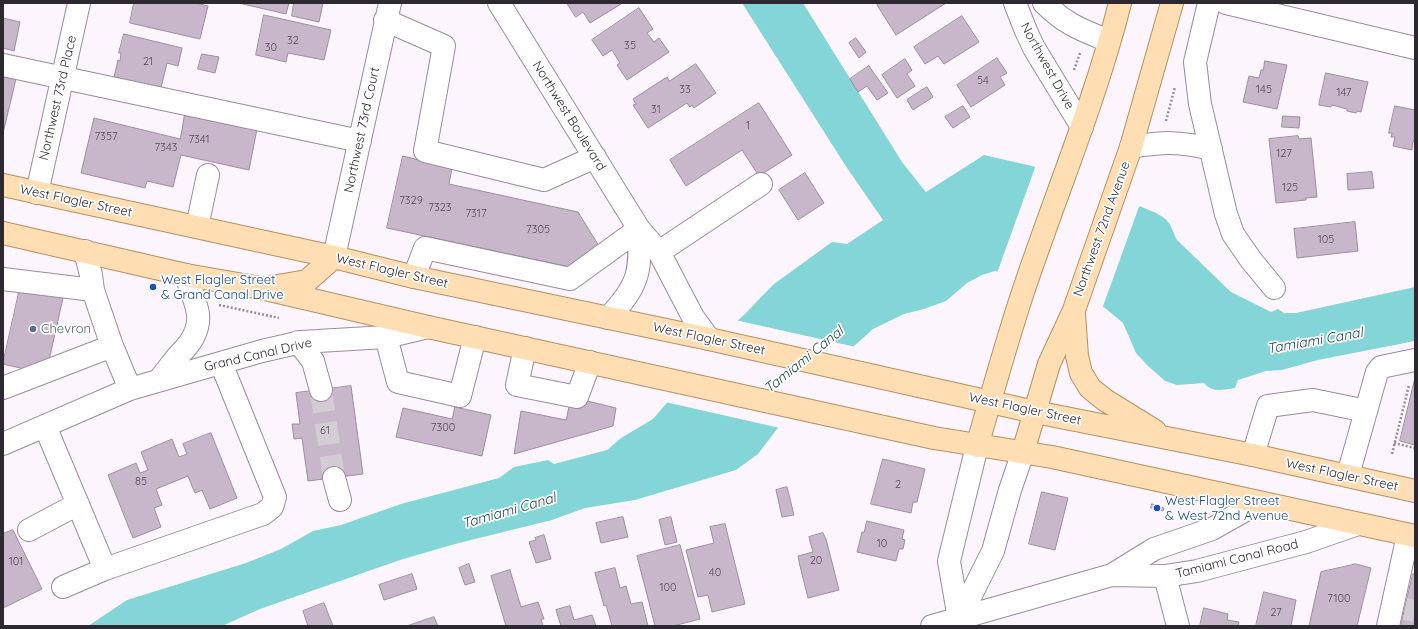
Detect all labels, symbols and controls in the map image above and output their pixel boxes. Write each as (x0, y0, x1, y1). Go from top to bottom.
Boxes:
street label: Northwest Drive (1017, 20, 1077, 112)
street label: Northwest 73rd Place (36, 34, 80, 162)
house number: 32 (287, 34, 299, 48)
house number: 35 (624, 39, 636, 53)
house number: 30 (265, 41, 277, 55)
house number: 21 (143, 55, 153, 69)
street label: Northwest Boulevard (529, 58, 609, 174)
street label: Northwest 73rd Court (341, 66, 383, 194)
house number: 54 (977, 74, 989, 88)
house number: 33 (679, 83, 691, 97)
house number: 145 (1256, 83, 1272, 97)
house number: 147 (1336, 86, 1352, 100)
house number: 31 (651, 103, 661, 117)
house number: 1 (746, 119, 750, 133)
house number: 7357 (94, 130, 118, 144)
house number: 7341 (188, 133, 210, 147)
house number: 7343 (155, 141, 177, 155)
house number: 127 (1276, 147, 1292, 161)
street label: Northwest 72nd Avenue (1070, 159, 1134, 299)
street label: West Flagler Street (18, 181, 134, 221)
house number: 125 (1282, 181, 1298, 195)
house number: 7329 (399, 194, 423, 208)
house number: 7323 (428, 201, 452, 215)
house number: 7317 (465, 207, 487, 221)
house number: 7305 (526, 223, 550, 237)
house number: 105 (1318, 233, 1334, 247)
street label: West Flagler Street (335, 251, 449, 291)
place label: West Flagler Street & Grand Canal Drive (161, 272, 284, 303)
marker: West Flagler Street & Grand Canal Drive (148, 282, 158, 292)
street label: West Flagler Street (651, 319, 767, 359)
place label: Chevron (41, 321, 91, 337)
water label: Tamiami Canal (761, 323, 847, 397)
marker: Chevron (28, 324, 38, 334)
water label: Tamiami Canal (1266, 324, 1364, 358)
street label: Grand Canal Drive (203, 335, 313, 375)
street label: West Flagler Street (967, 389, 1083, 429)
house number: 7300 (431, 421, 455, 435)
house number: 61 (320, 424, 330, 438)
street label: West Flagler Street (1284, 455, 1400, 495)
house number: 85 (135, 475, 147, 489)
house number: 2 (895, 478, 901, 492)
water label: Tamiami Canal (460, 490, 558, 532)
place label: West Flagler Street & West 72nd Avenue (1165, 493, 1288, 524)
marker: West Flagler Street & West 72nd Avenue (1152, 503, 1162, 513)
street label: Tamiami Canal Road (1174, 536, 1300, 582)
house number: 10 (877, 537, 887, 551)
house number: 20 (810, 554, 822, 568)
house number: 101 (9, 555, 23, 569)
house number: 40 (709, 566, 721, 580)
house number: 100 (659, 581, 677, 595)
house number: 7100 (1327, 592, 1351, 606)
house number: 27 (1270, 606, 1282, 620)

